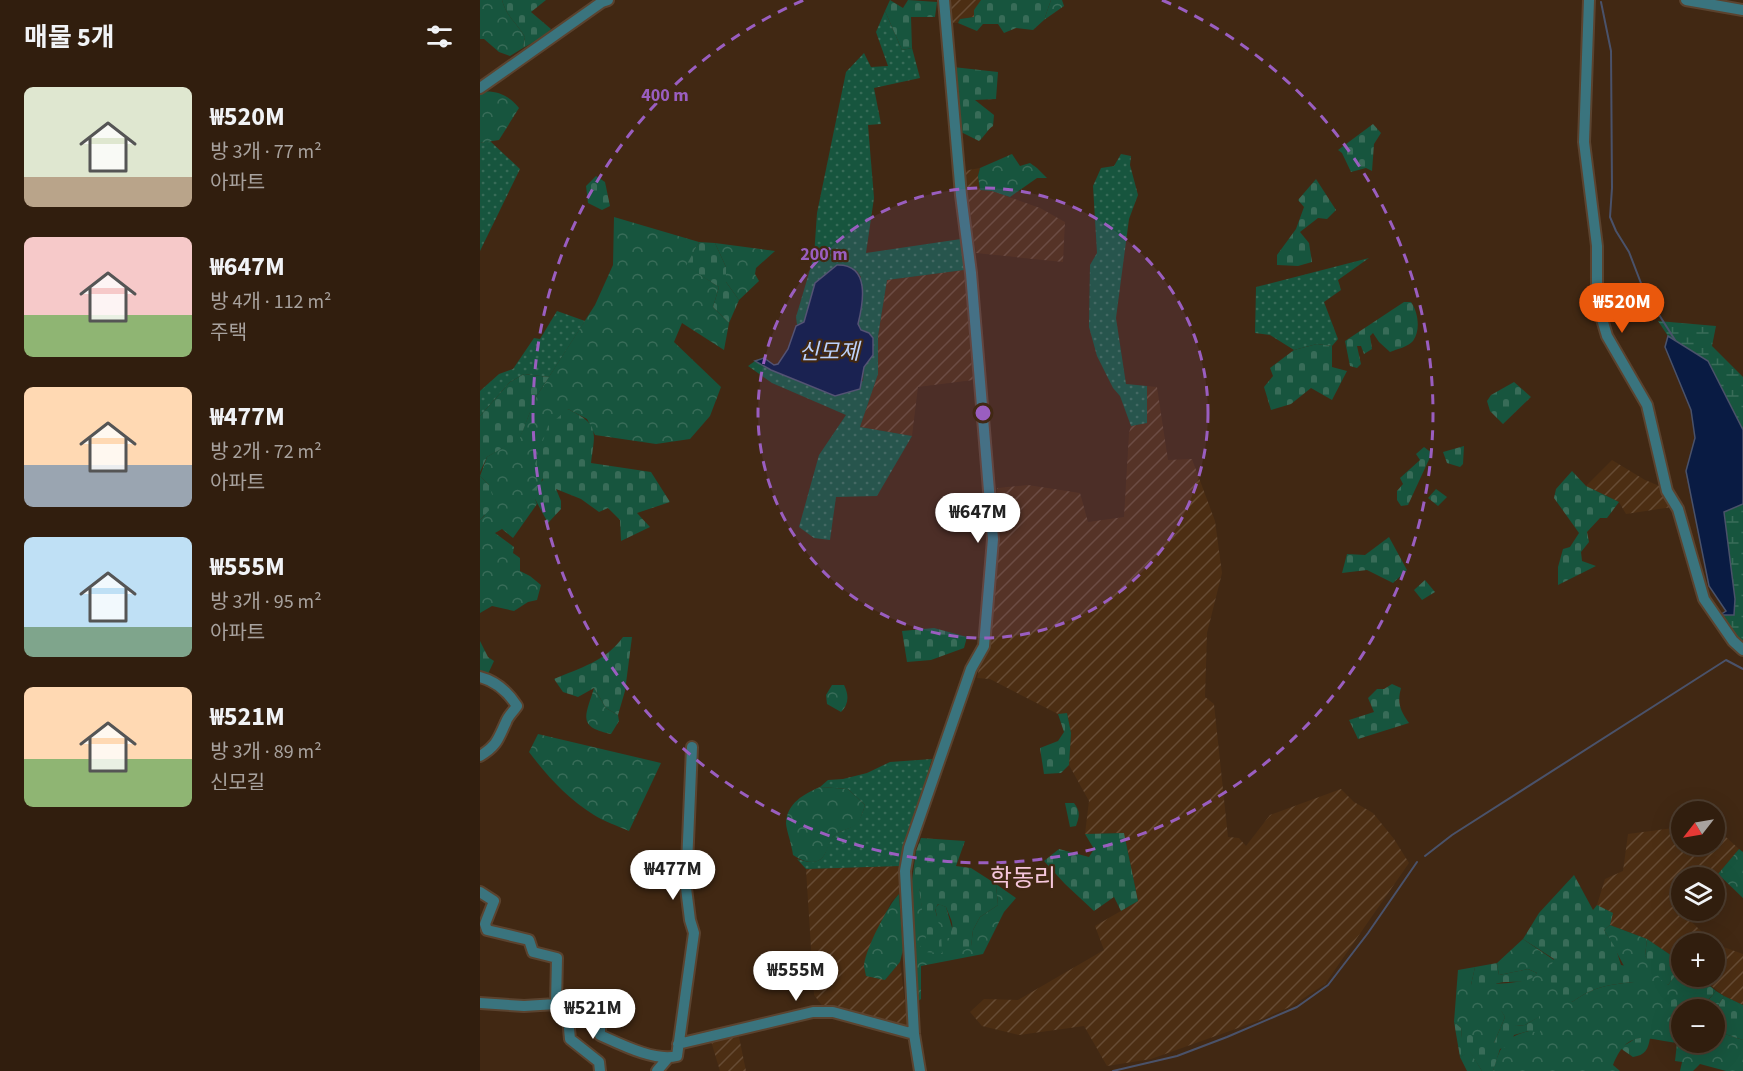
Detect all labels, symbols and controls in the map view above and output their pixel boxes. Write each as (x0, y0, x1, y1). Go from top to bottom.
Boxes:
text: 매물 5개 (24, 19, 115, 56)
icon: filters (423, 20, 456, 53)
text: 400 m (641, 83, 689, 108)
text: ₩520M (210, 98, 285, 135)
icon: home (72, 111, 144, 183)
text: 방 3개 · 77 m² (210, 138, 322, 166)
text: 아파트 (210, 169, 265, 197)
text: 200 m (800, 242, 848, 267)
text: ₩647M (210, 248, 285, 285)
icon: home (72, 261, 144, 333)
pin: ₩520M (1580, 283, 1664, 334)
text: 방 4개 · 112 m² (210, 288, 331, 316)
text: ₩520M (1593, 288, 1651, 316)
text: 주택 (210, 319, 247, 347)
water label: 신모제 (799, 336, 862, 368)
text: ₩477M (210, 398, 285, 435)
centre of rings (973, 403, 993, 423)
icon: home (72, 411, 144, 483)
text: 방 2개 · 72 m² (210, 438, 322, 466)
text: 아파트 (210, 469, 265, 497)
pin: ₩647M (936, 493, 1020, 544)
text: ₩647M (949, 498, 1007, 526)
text: ₩555M (210, 548, 285, 585)
icon: home (72, 561, 144, 633)
text: 방 3개 · 95 m² (210, 588, 322, 616)
text: 아파트 (210, 619, 265, 647)
text: ₩521M (210, 698, 285, 735)
icon: home (72, 711, 144, 783)
text: 방 3개 · 89 m² (210, 738, 322, 766)
text: 신모길 (210, 769, 265, 797)
north arrow (1671, 801, 1725, 855)
map controls (1671, 801, 1725, 1053)
pin: ₩477M (631, 850, 715, 901)
text: ₩477M (644, 855, 702, 883)
district label: 학동리 (990, 861, 1056, 896)
button: layers (1671, 867, 1725, 921)
button: + (1671, 933, 1725, 987)
pin: ₩555M (754, 951, 838, 1002)
text: ₩555M (767, 956, 825, 984)
pin: ₩521M (551, 989, 635, 1040)
text: ₩521M (564, 994, 622, 1022)
button: − (1671, 999, 1725, 1053)

